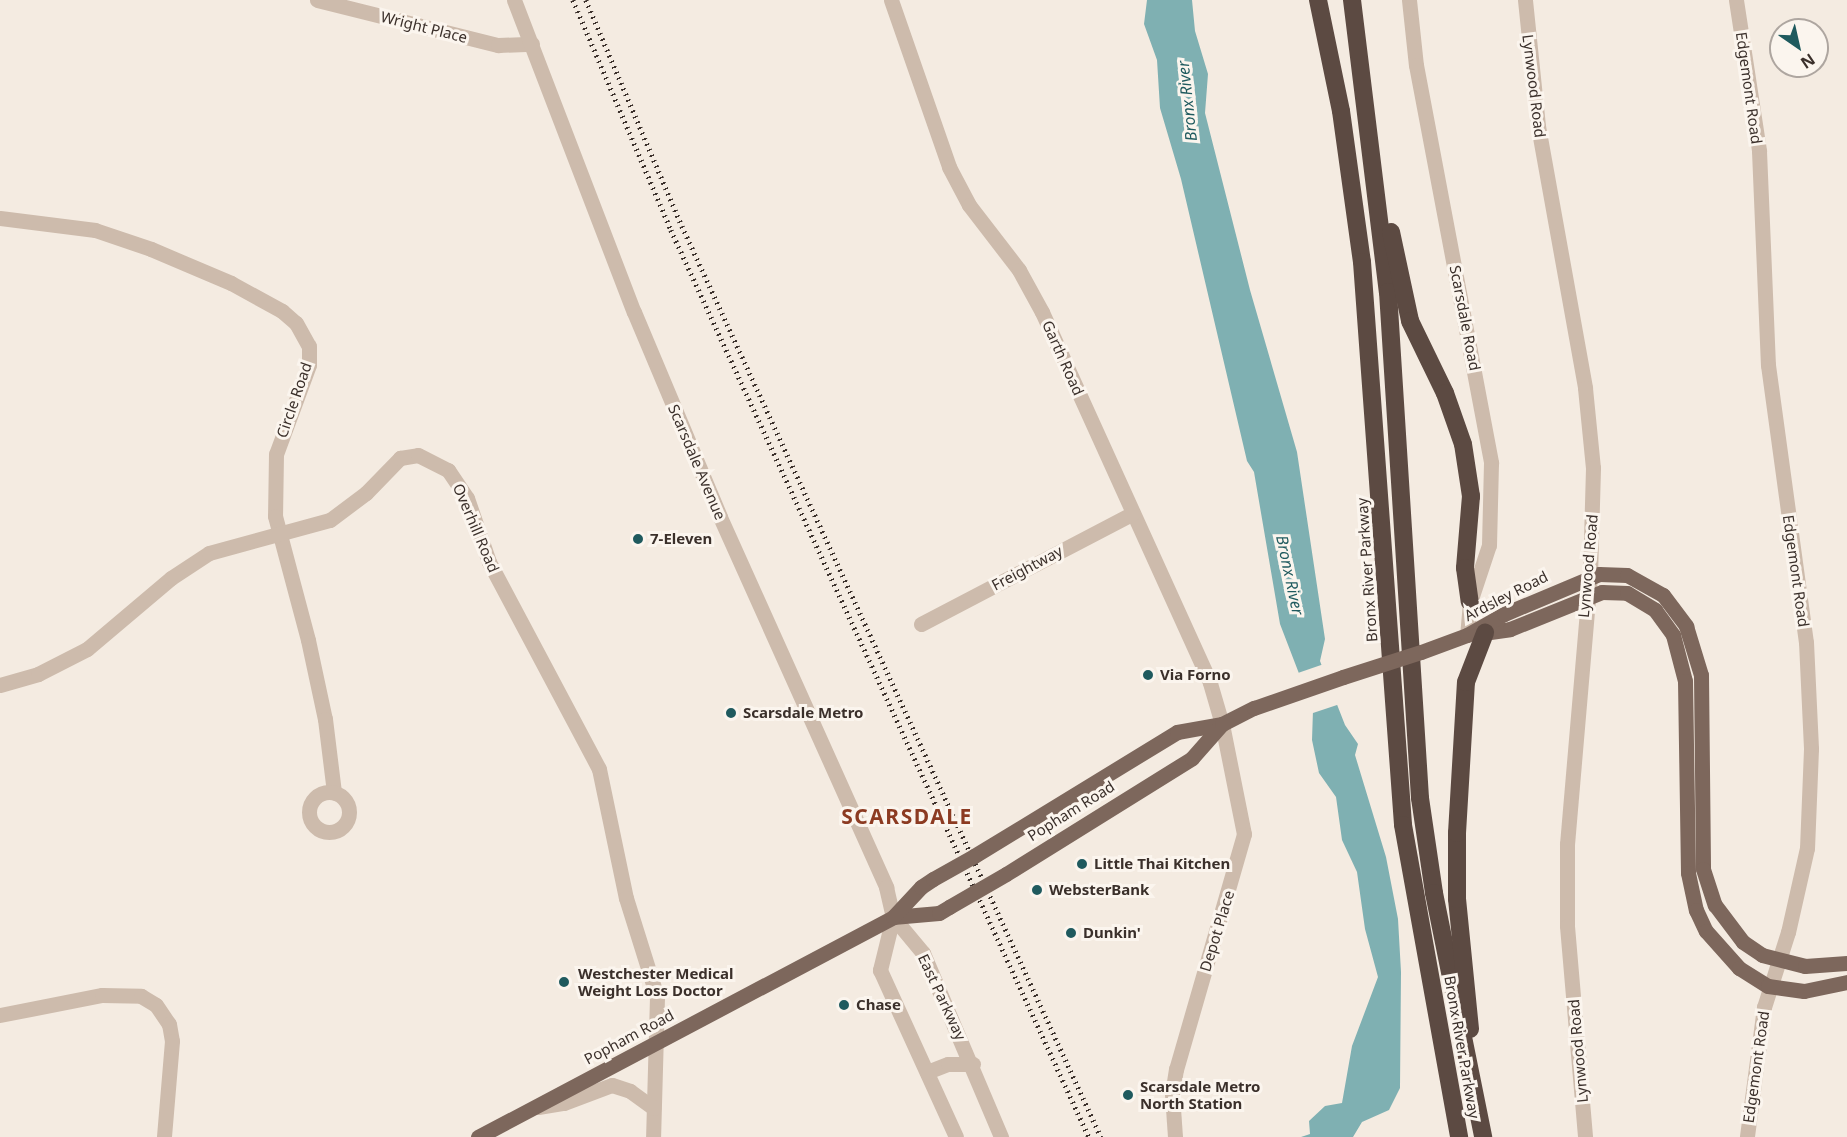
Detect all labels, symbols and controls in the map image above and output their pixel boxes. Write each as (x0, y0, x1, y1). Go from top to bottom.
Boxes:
street label: Wright Place (379, 8, 469, 46)
north arrow (1769, 18, 1829, 78)
street label: Edgemont Road (1732, 31, 1766, 145)
street label: Lynwood Road (1519, 33, 1549, 139)
text: N (1796, 49, 1819, 74)
water label: Bronx River (1173, 60, 1201, 142)
street label: Scarsdale Road (1446, 264, 1484, 372)
street label: Garth Road (1038, 318, 1088, 398)
street label: Circle Road (273, 360, 315, 440)
street label: Scarsdale Avenue (665, 402, 729, 522)
street label: Overhill Road (449, 481, 503, 575)
street label: Bronx River Parkway (1353, 497, 1381, 643)
street label: Lynwood Road (1575, 513, 1601, 619)
street label: Edgemont Road (1779, 514, 1813, 628)
place label: 7-Eleven (650, 530, 712, 548)
marker: 7-Eleven (631, 532, 645, 546)
water label: Bronx River (1272, 533, 1308, 617)
street label: Freightway (988, 542, 1066, 594)
street label: Ardsley Road (1461, 567, 1551, 625)
place label: Via Forno (1160, 666, 1231, 684)
marker: Via Forno (1141, 668, 1155, 682)
place label: Scarsdale Metro (743, 704, 863, 722)
marker: Scarsdale Metro (724, 706, 738, 720)
street label: Popham Road (1024, 777, 1118, 845)
district label: SCARSDALE (841, 803, 973, 829)
place label: Little Thai Kitchen (1094, 855, 1230, 873)
marker: Little Thai Kitchen (1075, 857, 1089, 871)
place label: WebsterBank (1049, 881, 1149, 899)
marker: WebsterBank (1030, 883, 1044, 897)
street label: Depot Place (1196, 888, 1238, 974)
place label: Dunkin' (1083, 924, 1141, 942)
marker: Dunkin' (1064, 926, 1078, 940)
street label: East Parkway (914, 951, 970, 1043)
place label: Westchester Medical Weight Loss Doctor (578, 964, 734, 999)
marker: Westchester Medical Weight Loss Doctor (555, 973, 573, 991)
street label: Bronx River Parkway (1441, 974, 1483, 1120)
place label: Chase (856, 996, 901, 1014)
marker: Chase (837, 998, 851, 1012)
street label: Lynwood Road (1565, 998, 1591, 1104)
street label: Popham Road (581, 1006, 677, 1068)
street label: Edgemont Road (1739, 1010, 1773, 1124)
place label: Scarsdale Metro North Station (1140, 1077, 1260, 1112)
marker: Scarsdale Metro North Station (1121, 1088, 1135, 1102)

